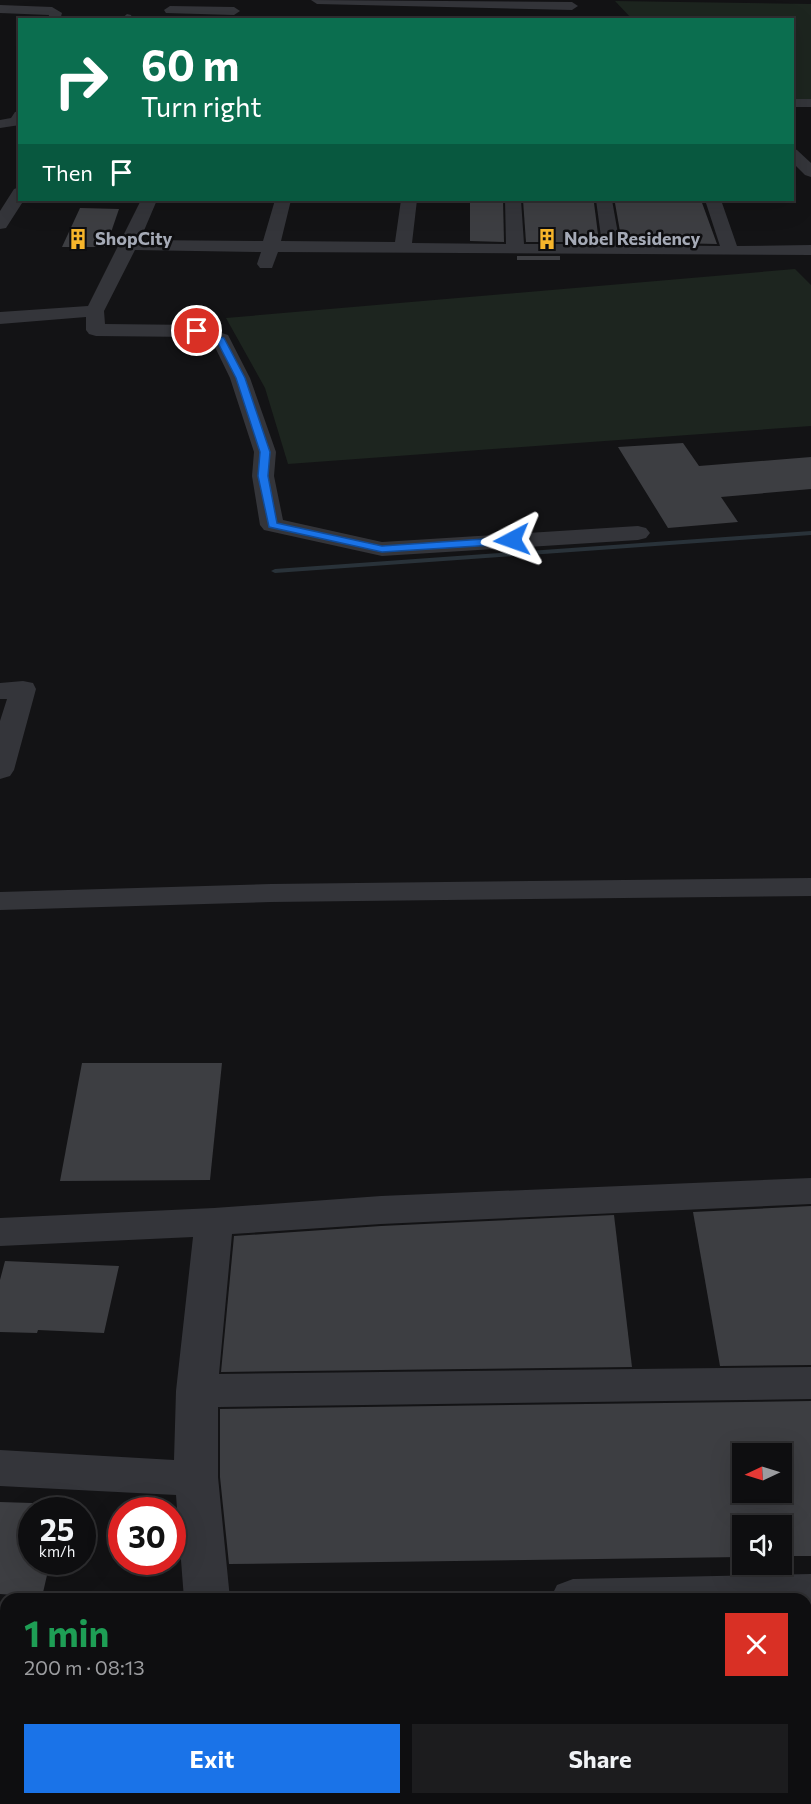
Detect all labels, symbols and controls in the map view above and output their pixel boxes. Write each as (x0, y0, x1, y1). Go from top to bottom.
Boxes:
text: 60 m (141, 38, 240, 90)
icon: right (42, 42, 120, 120)
text: Turn right (141, 90, 261, 123)
icon: arrive (105, 156, 138, 189)
text: Then (42, 159, 93, 186)
building icon: ShopCity (66, 227, 90, 251)
place label: ShopCity (95, 227, 173, 249)
building icon: Nobel Residency (535, 227, 559, 251)
place label: Nobel Residency (564, 227, 701, 249)
pin (171, 305, 222, 356)
icon: arrive (180, 314, 213, 347)
position arrow (480, 508, 544, 572)
north arrow (732, 1443, 792, 1503)
map controls (732, 1443, 792, 1575)
speed limit sign: 30 (108, 1497, 186, 1575)
text: 25 (40, 1510, 74, 1547)
button: sound (732, 1515, 792, 1575)
text: km/h (39, 1542, 75, 1560)
text: 1 min (24, 1610, 109, 1654)
button: close (725, 1613, 788, 1676)
text: 200 m · 08:13 (24, 1655, 145, 1679)
button: Exit (24, 1724, 400, 1793)
button: Share (412, 1724, 788, 1793)

